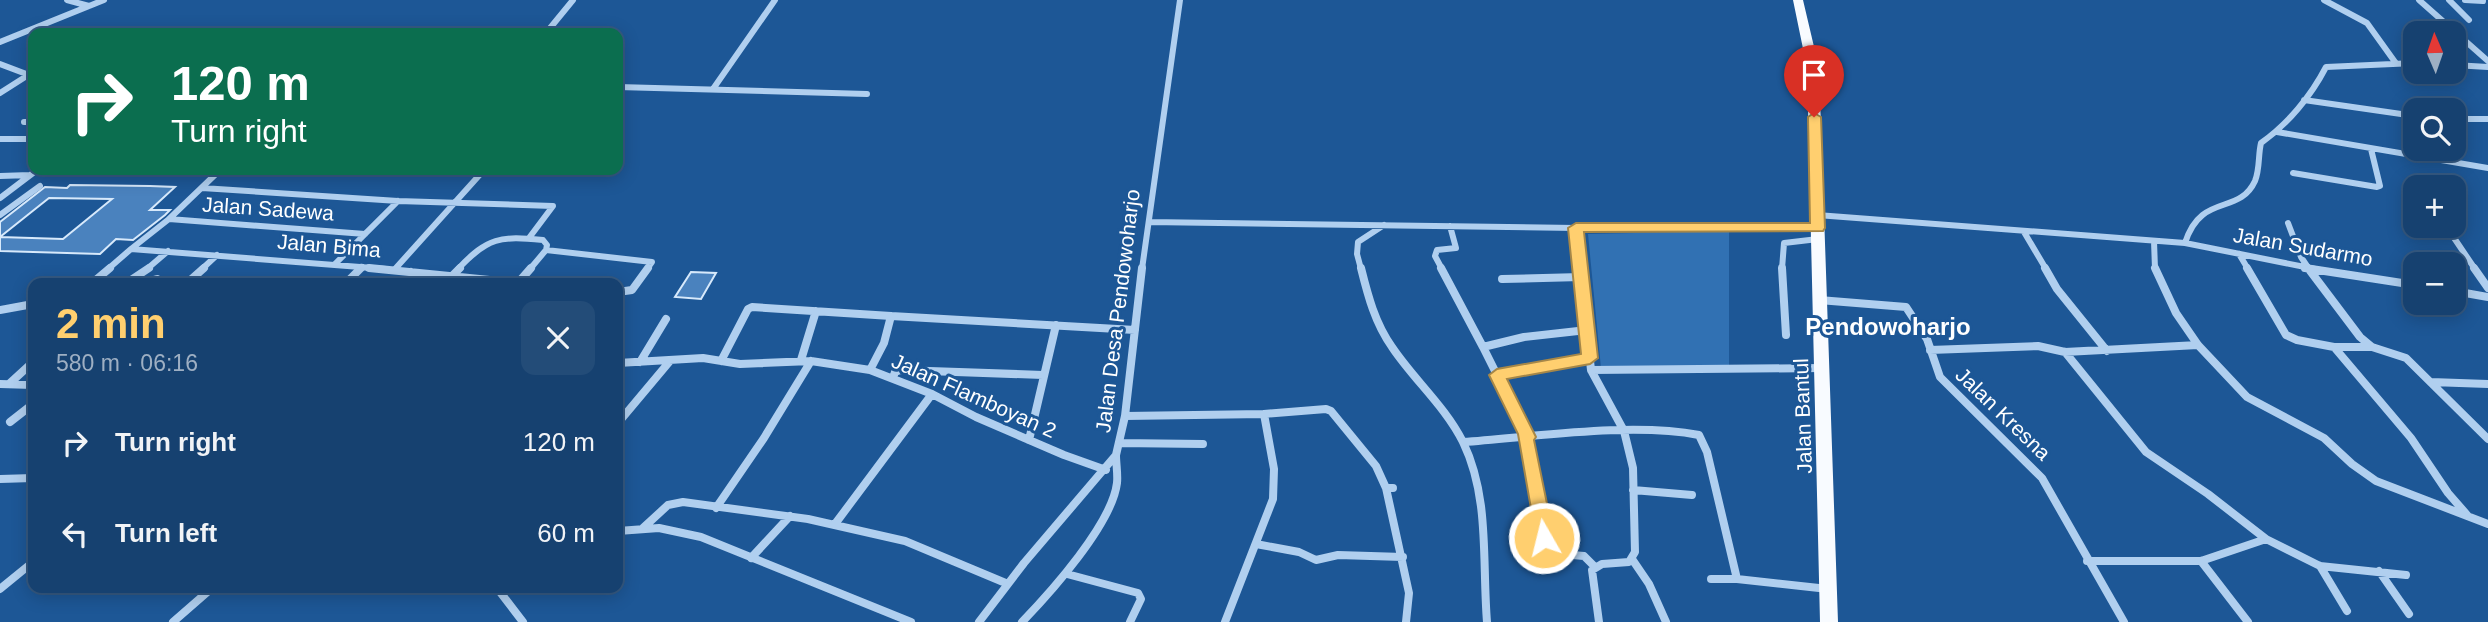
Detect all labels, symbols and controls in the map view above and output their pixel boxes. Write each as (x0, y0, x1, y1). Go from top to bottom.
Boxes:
north arrow (2403, 21, 2466, 84)
map controls (2403, 21, 2466, 315)
pin (1784, 45, 1844, 117)
icon: right (56, 56, 147, 147)
text: 120 m (171, 56, 310, 110)
icon: arrive (1795, 56, 1833, 94)
button: search (2403, 98, 2466, 161)
text: Turn right (171, 113, 307, 149)
button: + (2403, 175, 2466, 238)
street label: Jalan Desa Pendowoharjo (1091, 188, 1144, 434)
street label: Jalan Sadewa (201, 192, 335, 225)
street label: Jalan Sudarmo (2232, 223, 2375, 270)
street label: Jalan Bima (276, 230, 382, 262)
button: − (2403, 252, 2466, 315)
text: 2 min (56, 300, 166, 347)
button: close (521, 301, 595, 375)
district label: Pendowoharjo (1805, 313, 1971, 340)
street label: Jalan Flamboyan 2 (888, 349, 1060, 442)
text: 580 m · 06:16 (56, 350, 198, 376)
street label: Jalan Bantul (1789, 358, 1816, 474)
street label: Jalan Kresna (1951, 363, 2056, 465)
icon: right (56, 424, 94, 462)
text: Turn right (115, 427, 236, 457)
text: 120 m (523, 427, 595, 457)
position arrow (1507, 501, 1581, 575)
icon: left (56, 515, 94, 553)
text: Turn left (115, 518, 217, 548)
text: 60 m (537, 518, 595, 548)

